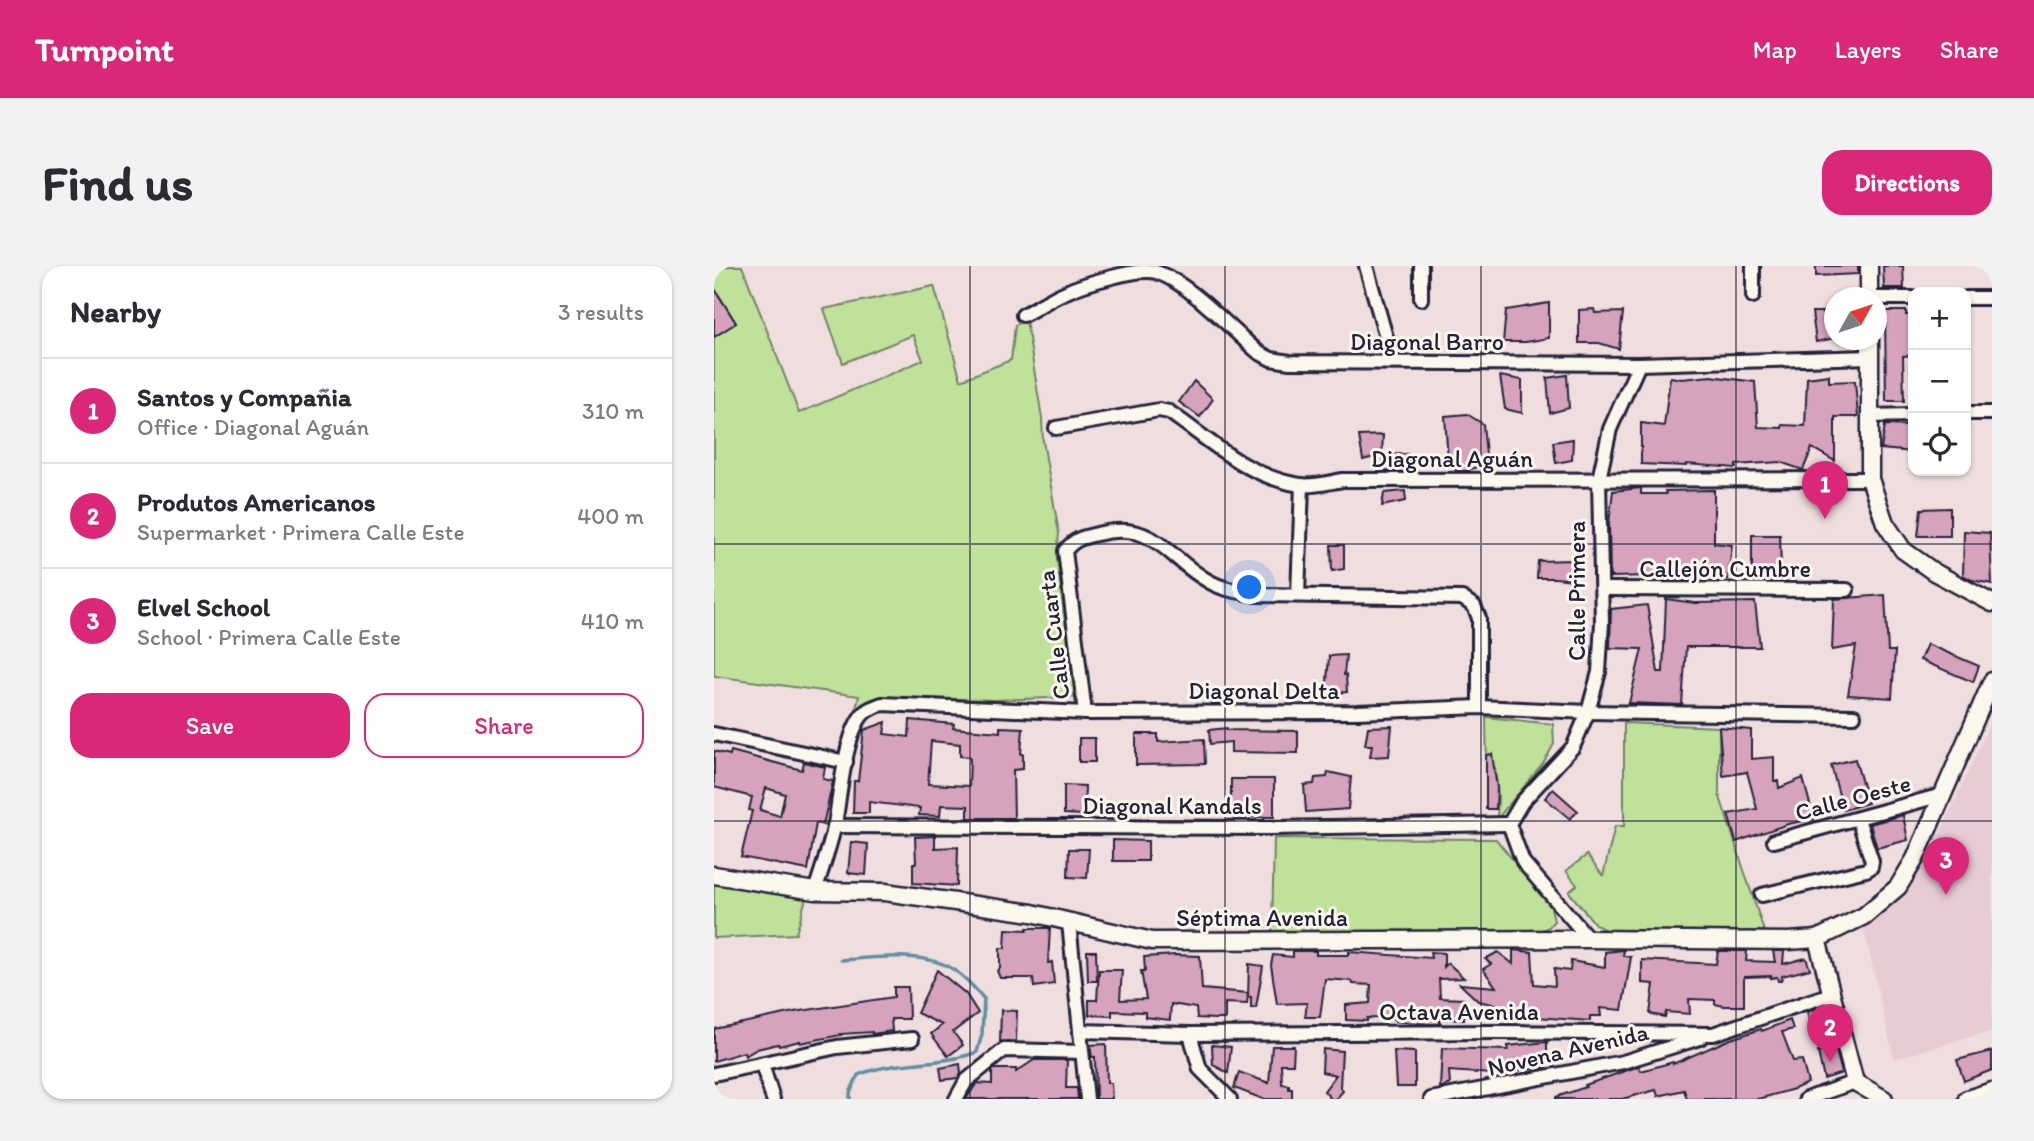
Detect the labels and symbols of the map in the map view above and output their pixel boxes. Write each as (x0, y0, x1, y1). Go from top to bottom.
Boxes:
north arrow (1824, 287, 1887, 350)
street label: Diagonal Barro (1350, 327, 1504, 356)
street label: Diagonal Aguán (1371, 444, 1533, 473)
pin: 1 (1802, 461, 1848, 519)
street label: Calle Primera (1562, 521, 1591, 661)
street label: Callejón Cumbre (1639, 554, 1811, 583)
street label: Calle Cuarta (1031, 569, 1076, 701)
your location (1232, 570, 1266, 604)
street label: Diagonal Delta (1188, 676, 1340, 705)
street label: Calle Oeste (1792, 768, 1914, 827)
street label: Diagonal Kandals (1082, 791, 1262, 820)
pin: 3 (1923, 837, 1969, 895)
street label: Séptima Avenida (1176, 903, 1348, 932)
street label: Octava Avenida (1379, 997, 1539, 1026)
pin: 2 (1807, 1004, 1853, 1062)
street label: Novena Avenida (1484, 1017, 1652, 1082)

